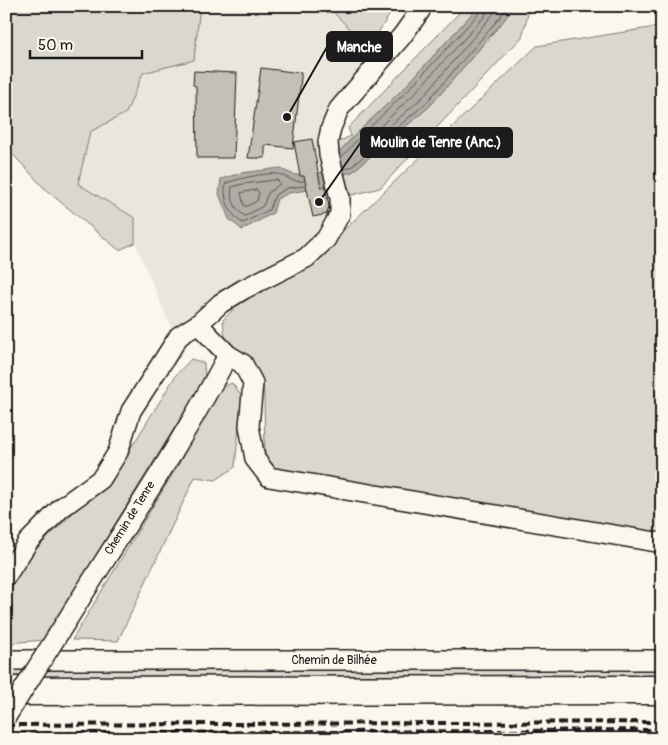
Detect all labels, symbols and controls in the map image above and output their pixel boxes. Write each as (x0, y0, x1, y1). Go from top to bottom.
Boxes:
scale bar (30, 28, 142, 60)
callout: Manche (327, 32, 392, 61)
text: 50 m (38, 36, 73, 55)
text: Manche (337, 39, 382, 56)
callout: Moulin de Tenre (Anc.) (361, 128, 512, 157)
text: Moulin de Tenre (Anc.) (371, 134, 501, 151)
street label: Chemin de Tenre (101, 478, 159, 558)
street label: Chemin de Bilhée (291, 653, 377, 668)

